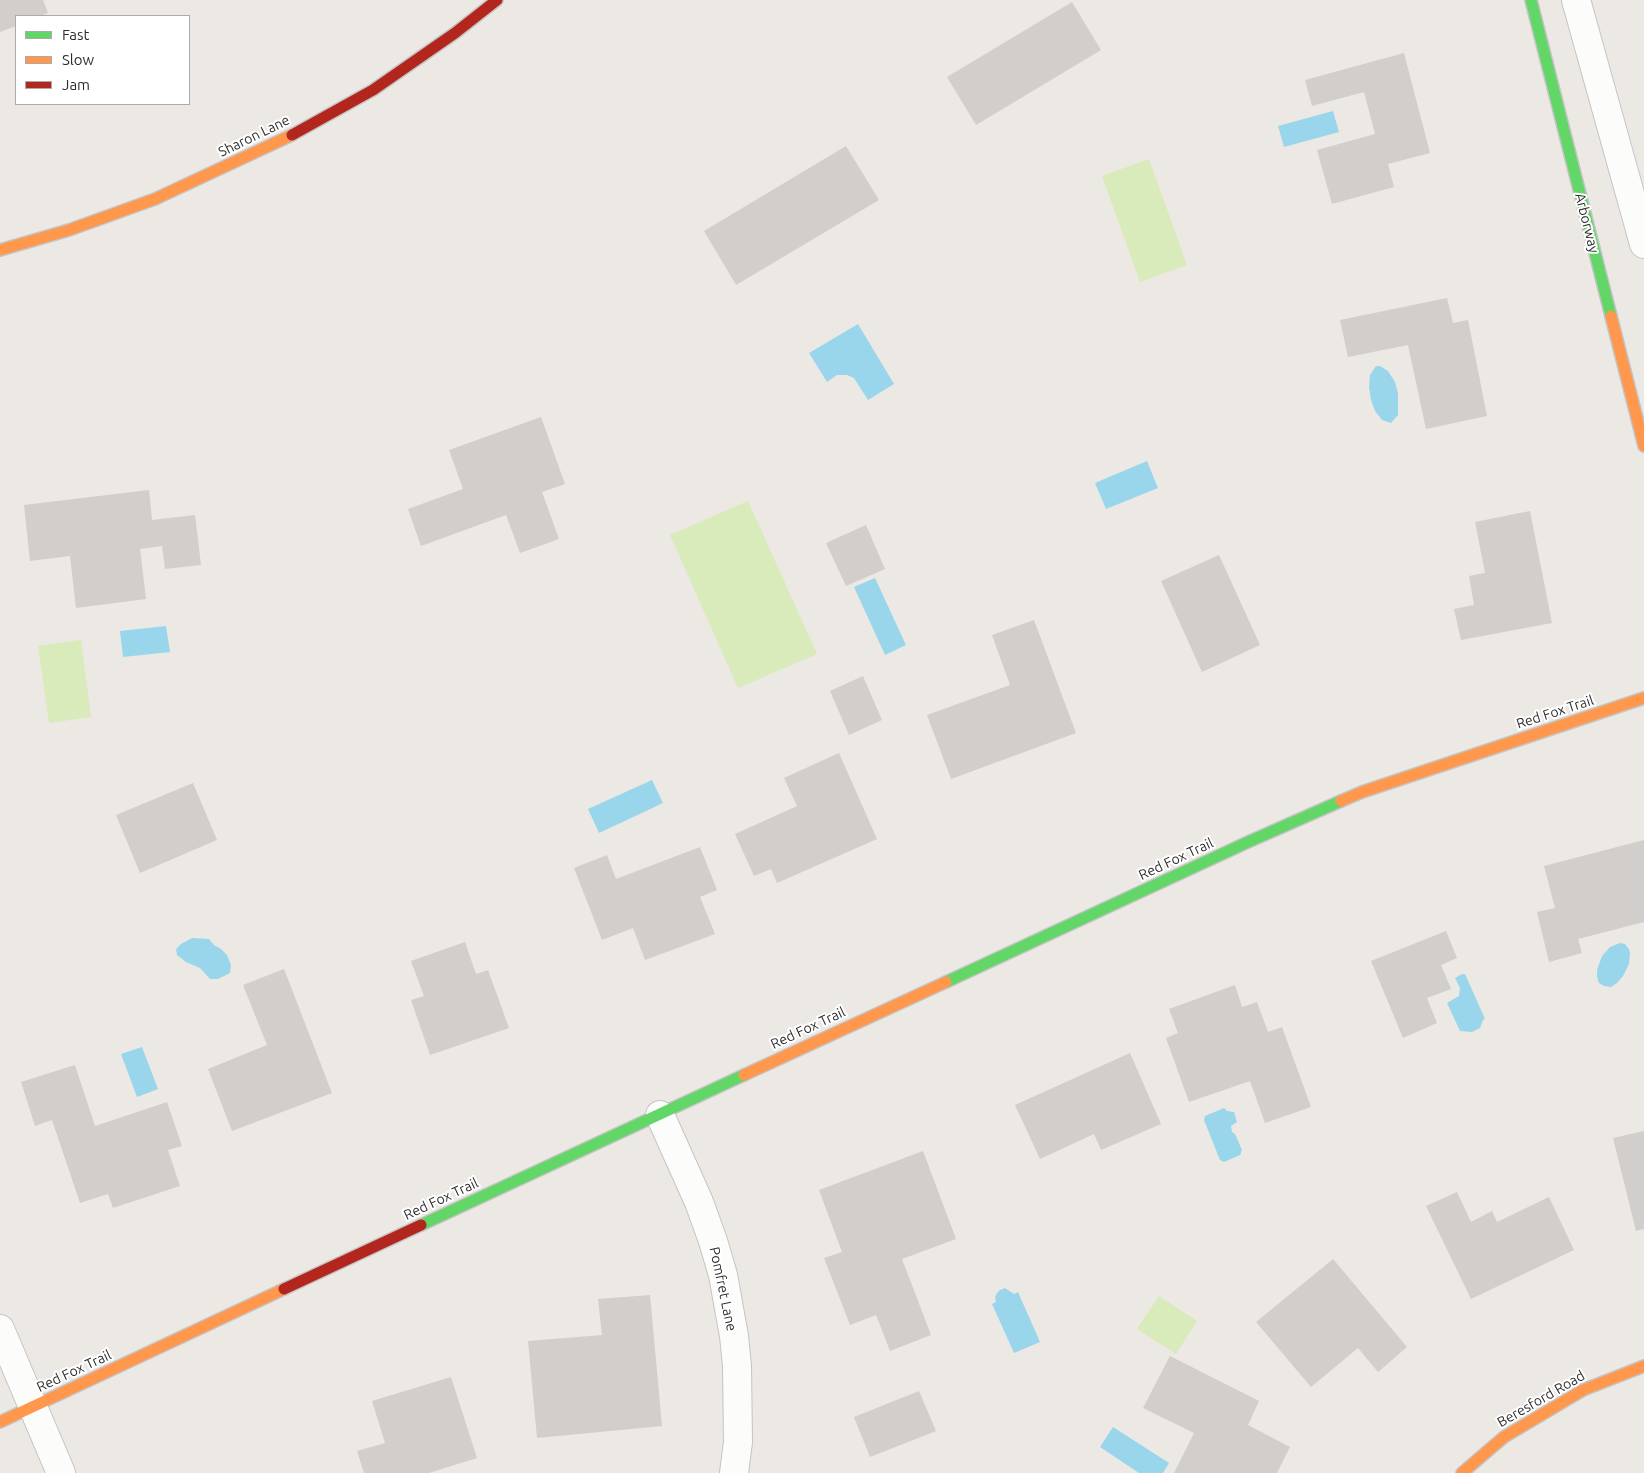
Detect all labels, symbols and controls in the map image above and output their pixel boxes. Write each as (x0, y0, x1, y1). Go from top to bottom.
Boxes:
legend (15, 15, 190, 105)
text: Fast (62, 26, 89, 43)
text: Slow (62, 51, 94, 68)
text: Jam (62, 76, 90, 93)
street label: Sharon Lane (216, 112, 292, 160)
street label: Arborway (1571, 191, 1603, 255)
street label: Red Fox Trail (1514, 692, 1596, 732)
street label: Red Fox Trail (1136, 834, 1216, 884)
street label: Red Fox Trail (768, 1003, 848, 1053)
street label: Red Fox Trail (401, 1174, 481, 1224)
street label: Pomfret Lane (706, 1245, 740, 1333)
street label: Red Fox Trail (34, 1346, 114, 1396)
street label: Beresford Road (1494, 1367, 1588, 1431)

